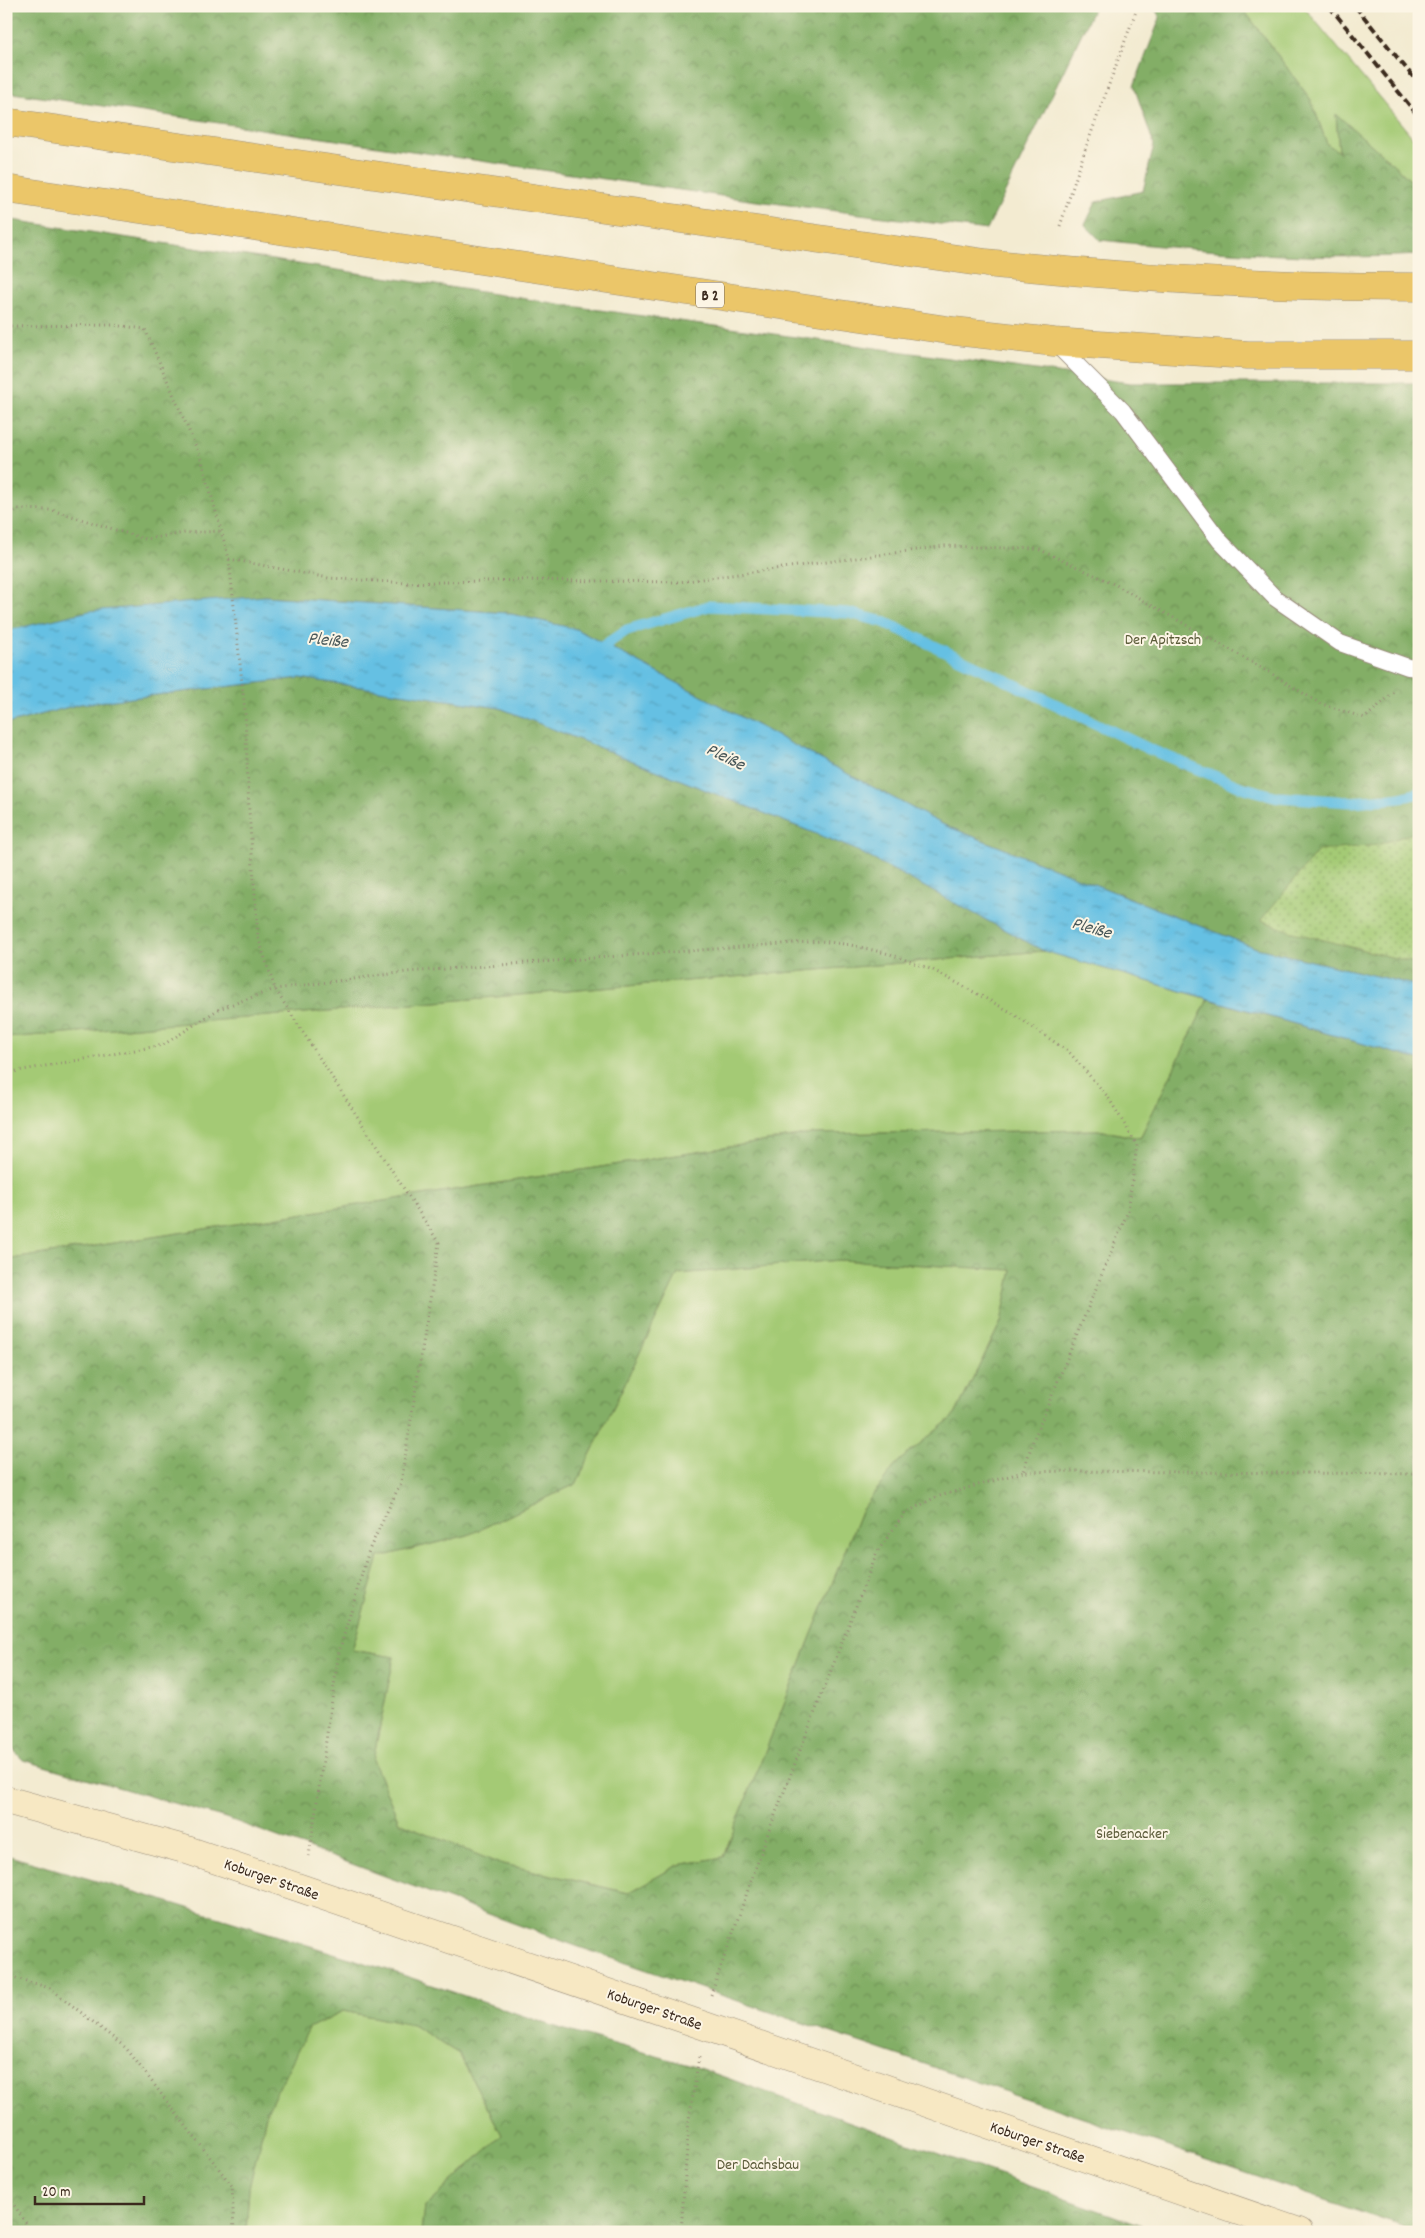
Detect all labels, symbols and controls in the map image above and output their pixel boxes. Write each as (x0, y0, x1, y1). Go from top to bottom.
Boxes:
road number: B 2 (696, 282, 724, 308)
water label: Pleiße (306, 627, 350, 656)
park label: Der Apitzsch (1125, 629, 1201, 652)
water label: Pleiße (701, 738, 749, 779)
water label: Pleiße (1069, 912, 1115, 947)
park label: Siebenacker (1096, 1823, 1168, 1846)
street label: Koburger Straße (221, 1853, 322, 1907)
street label: Koburger Straße (604, 1983, 705, 2037)
street label: Koburger Straße (987, 2116, 1088, 2170)
park label: Der Dachsbau (717, 2154, 799, 2177)
scale bar (35, 2173, 144, 2205)
text: 20 m (42, 2182, 70, 2204)

